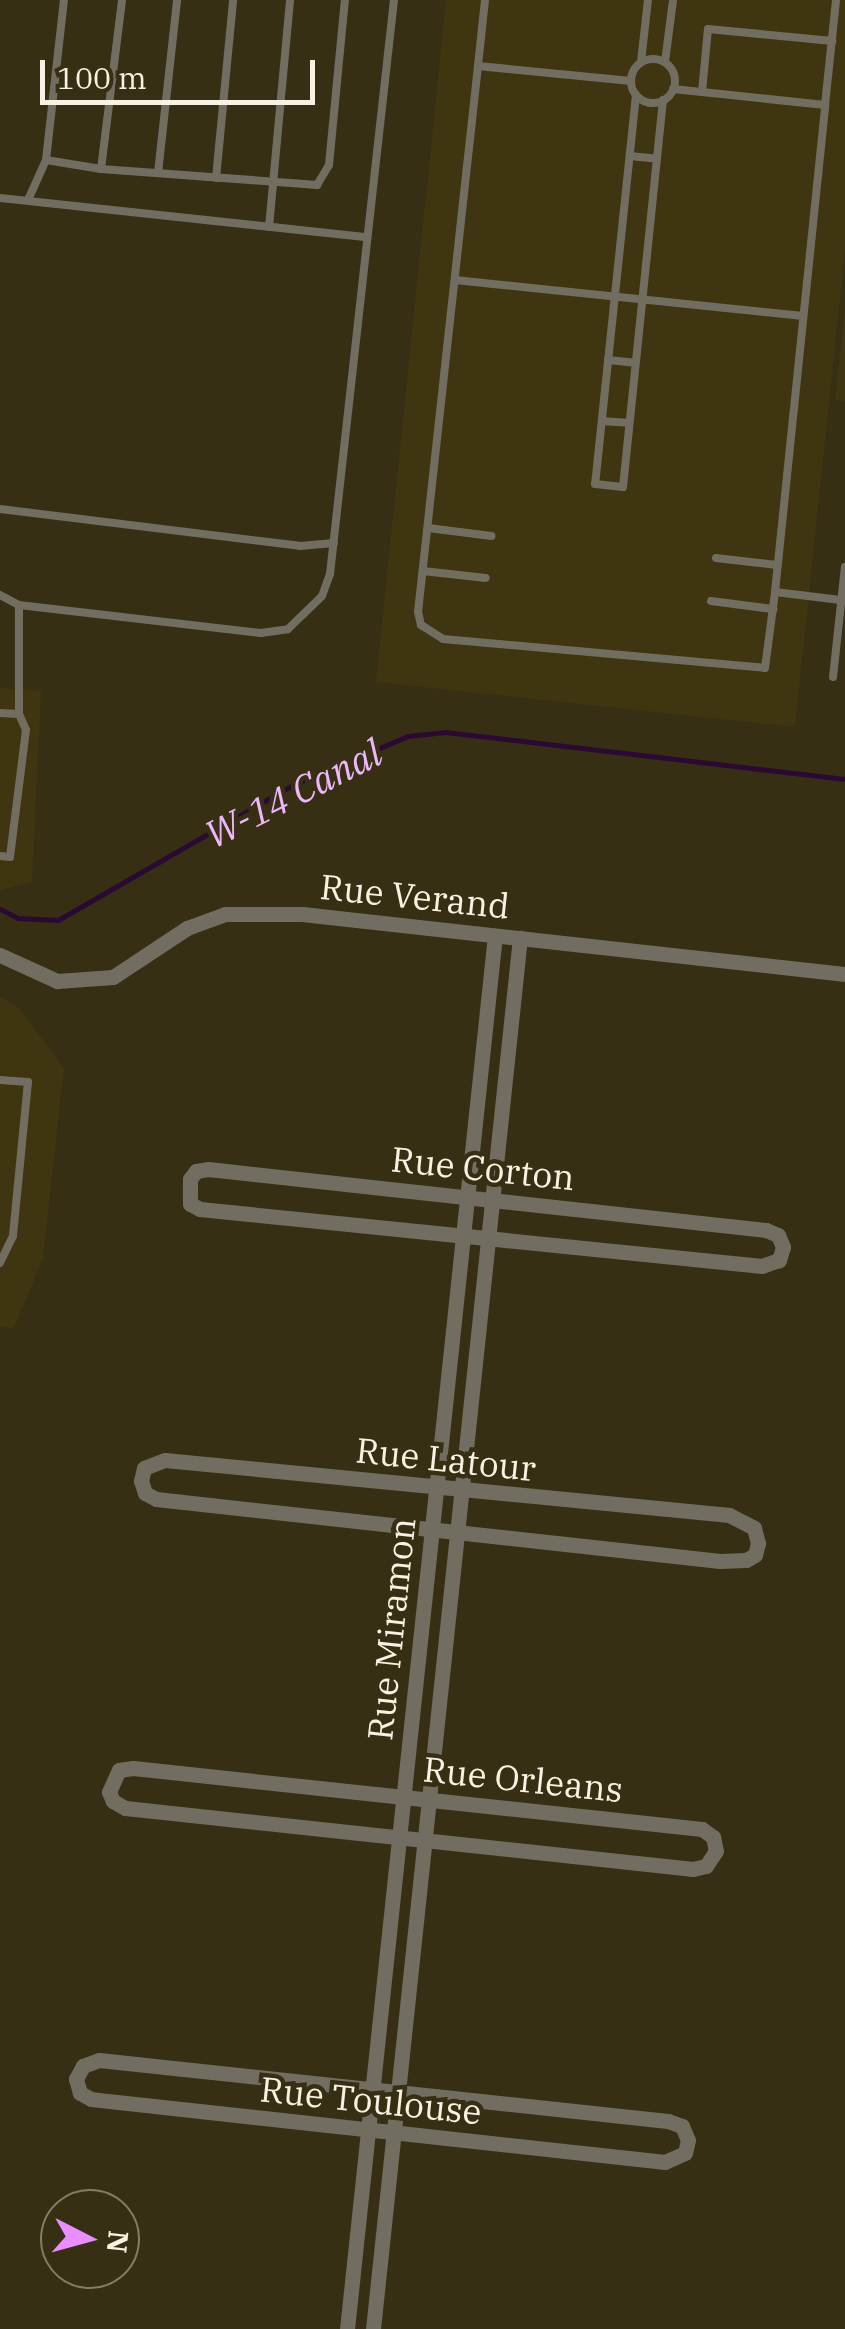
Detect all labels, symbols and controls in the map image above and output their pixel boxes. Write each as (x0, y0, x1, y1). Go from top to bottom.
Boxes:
scale bar (45, 40, 320, 102)
text: 100 m (57, 58, 147, 97)
water label: W-14 Canal (197, 729, 389, 857)
street label: Rue Verand (318, 865, 512, 927)
street label: Rue Corton (389, 1137, 577, 1199)
street label: Rue Latour (354, 1429, 538, 1489)
street label: Rue Miramon (358, 1516, 424, 1742)
street label: Rue Orleans (421, 1748, 625, 1810)
street label: Rue Toulouse (258, 2067, 484, 2133)
north arrow (40, 2189, 140, 2289)
text: N (99, 2229, 138, 2255)

